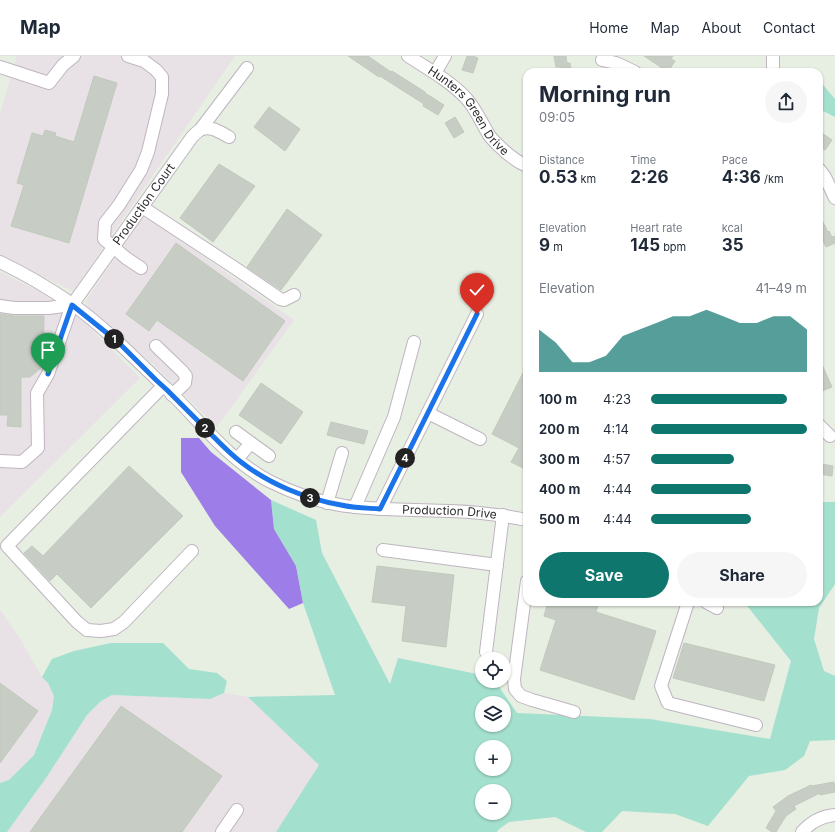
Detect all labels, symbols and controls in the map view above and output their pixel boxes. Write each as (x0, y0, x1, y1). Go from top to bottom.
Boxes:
text: Map (20, 16, 61, 39)
text: Home (589, 19, 628, 36)
text: Map (650, 19, 680, 36)
text: About (702, 19, 741, 36)
text: Contact (763, 19, 815, 36)
street label: Hunters Green Drive (425, 63, 512, 158)
text: Morning run (539, 81, 671, 107)
button: share (765, 81, 807, 123)
text: 09:05 (539, 109, 575, 125)
text: Distance (539, 153, 584, 167)
text: Time (630, 153, 656, 167)
text: Pace (722, 153, 748, 167)
street label: Production Court (109, 160, 178, 248)
text: 0.53 (539, 167, 577, 187)
text: 2:26 (630, 167, 668, 187)
text: 4:36 (722, 167, 761, 187)
text: km (577, 172, 596, 186)
text: /km (761, 172, 784, 186)
text: Elevation (539, 221, 586, 235)
text: Heart rate (630, 221, 682, 235)
text: kcal (722, 221, 743, 235)
text: 9 (539, 235, 550, 255)
text: 145 (630, 235, 660, 255)
text: 35 (722, 235, 744, 255)
text: m (550, 240, 563, 254)
text: bpm (660, 240, 686, 254)
pin (460, 273, 494, 314)
icon: check (466, 279, 488, 301)
text: Elevation (539, 280, 595, 296)
text: 41–49 m (756, 280, 807, 296)
pin: 1 (104, 329, 124, 349)
text: 1 (112, 332, 116, 346)
pin (31, 333, 65, 374)
icon: arrive (37, 339, 59, 361)
text: 100 m (539, 391, 577, 407)
text: 4:23 (603, 391, 631, 407)
pin: 2 (195, 418, 215, 438)
text: 2 (202, 421, 208, 435)
text: 200 m (539, 421, 580, 437)
text: 4:14 (603, 421, 629, 437)
pin: 4 (395, 448, 415, 468)
text: 4 (401, 451, 409, 465)
text: 300 m (539, 451, 580, 467)
text: 4:57 (603, 451, 630, 467)
text: 400 m (539, 481, 580, 497)
text: 4:44 (603, 481, 632, 497)
pin: 3 (300, 488, 320, 508)
text: 3 (306, 491, 314, 505)
street label: Production Drive (402, 502, 498, 522)
text: 500 m (539, 511, 580, 527)
text: 4:44 (603, 511, 632, 527)
button: Save (539, 552, 669, 598)
button: Share (677, 552, 807, 598)
map controls (475, 652, 511, 820)
button: locate (475, 652, 511, 688)
button: layers (475, 696, 511, 732)
button: + (475, 740, 511, 776)
button: − (475, 784, 511, 820)

